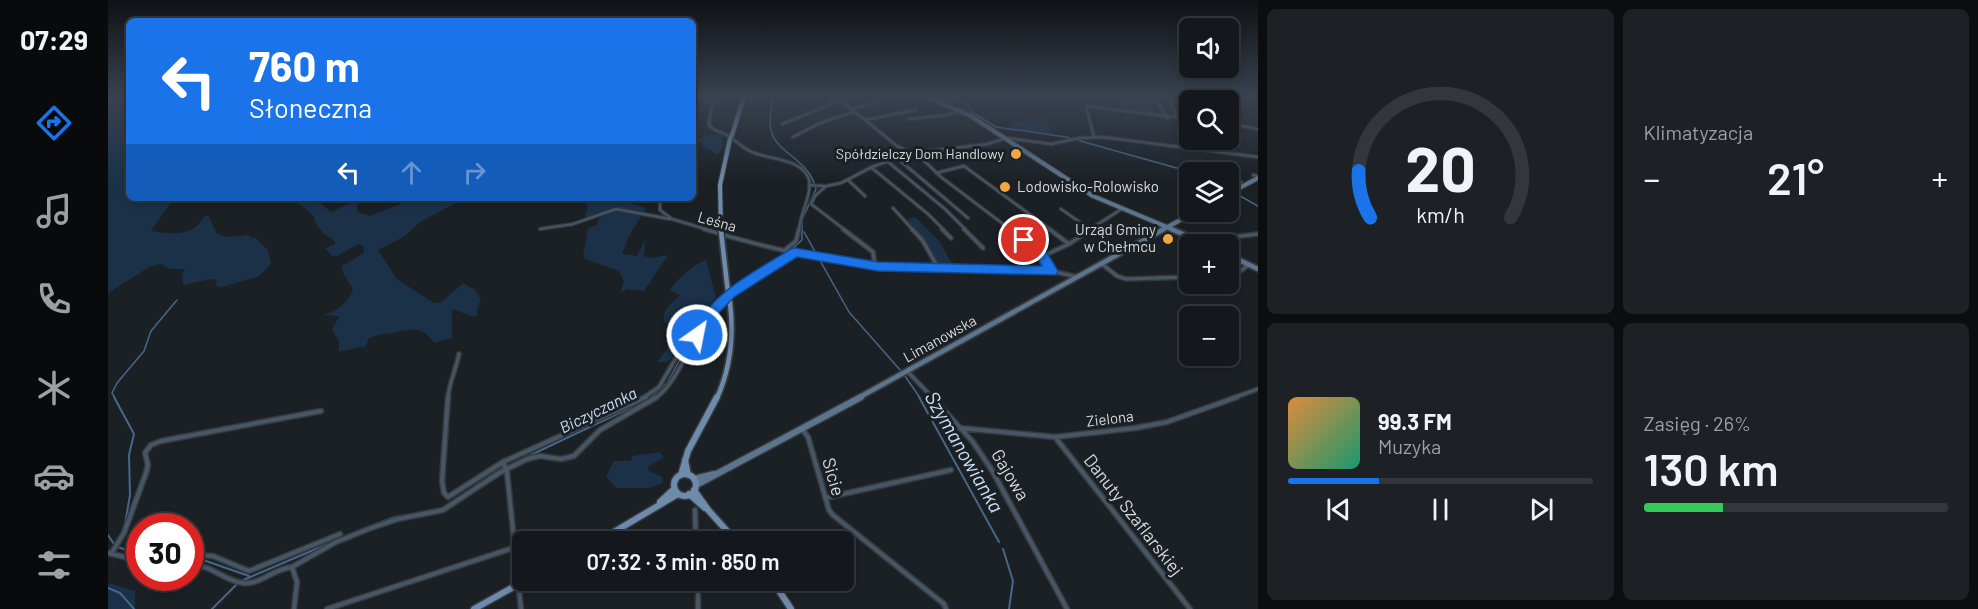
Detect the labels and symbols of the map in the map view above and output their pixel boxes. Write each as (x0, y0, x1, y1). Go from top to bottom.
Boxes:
place label: Spółdzielczy Dom Handlowy (836, 145, 1005, 162)
marker: Spółdzielczy Dom Handlowy (1009, 147, 1023, 161)
place label: Lodowisko-Rolowisko (1017, 177, 1159, 195)
marker: Lodowisko-Rolowisko (998, 180, 1012, 194)
street label: Leśna (696, 207, 739, 235)
pin (998, 214, 1049, 265)
place label: Urząd Gminy w Chełmcu (1075, 220, 1156, 255)
marker: Urząd Gminy w Chełmcu (1161, 232, 1175, 246)
position arrow (665, 303, 729, 367)
street label: Limanowska (900, 311, 979, 366)
water label: Biczyczanka (556, 383, 639, 436)
water label: Szymanowianka (920, 387, 1009, 516)
street label: Zielona (1085, 406, 1135, 430)
street label: Gajowa (987, 445, 1035, 504)
street label: Danuty Szaflarskiej (1079, 449, 1188, 580)
street label: Sicie (818, 455, 850, 498)
speed limit sign: 30 (126, 513, 204, 591)

